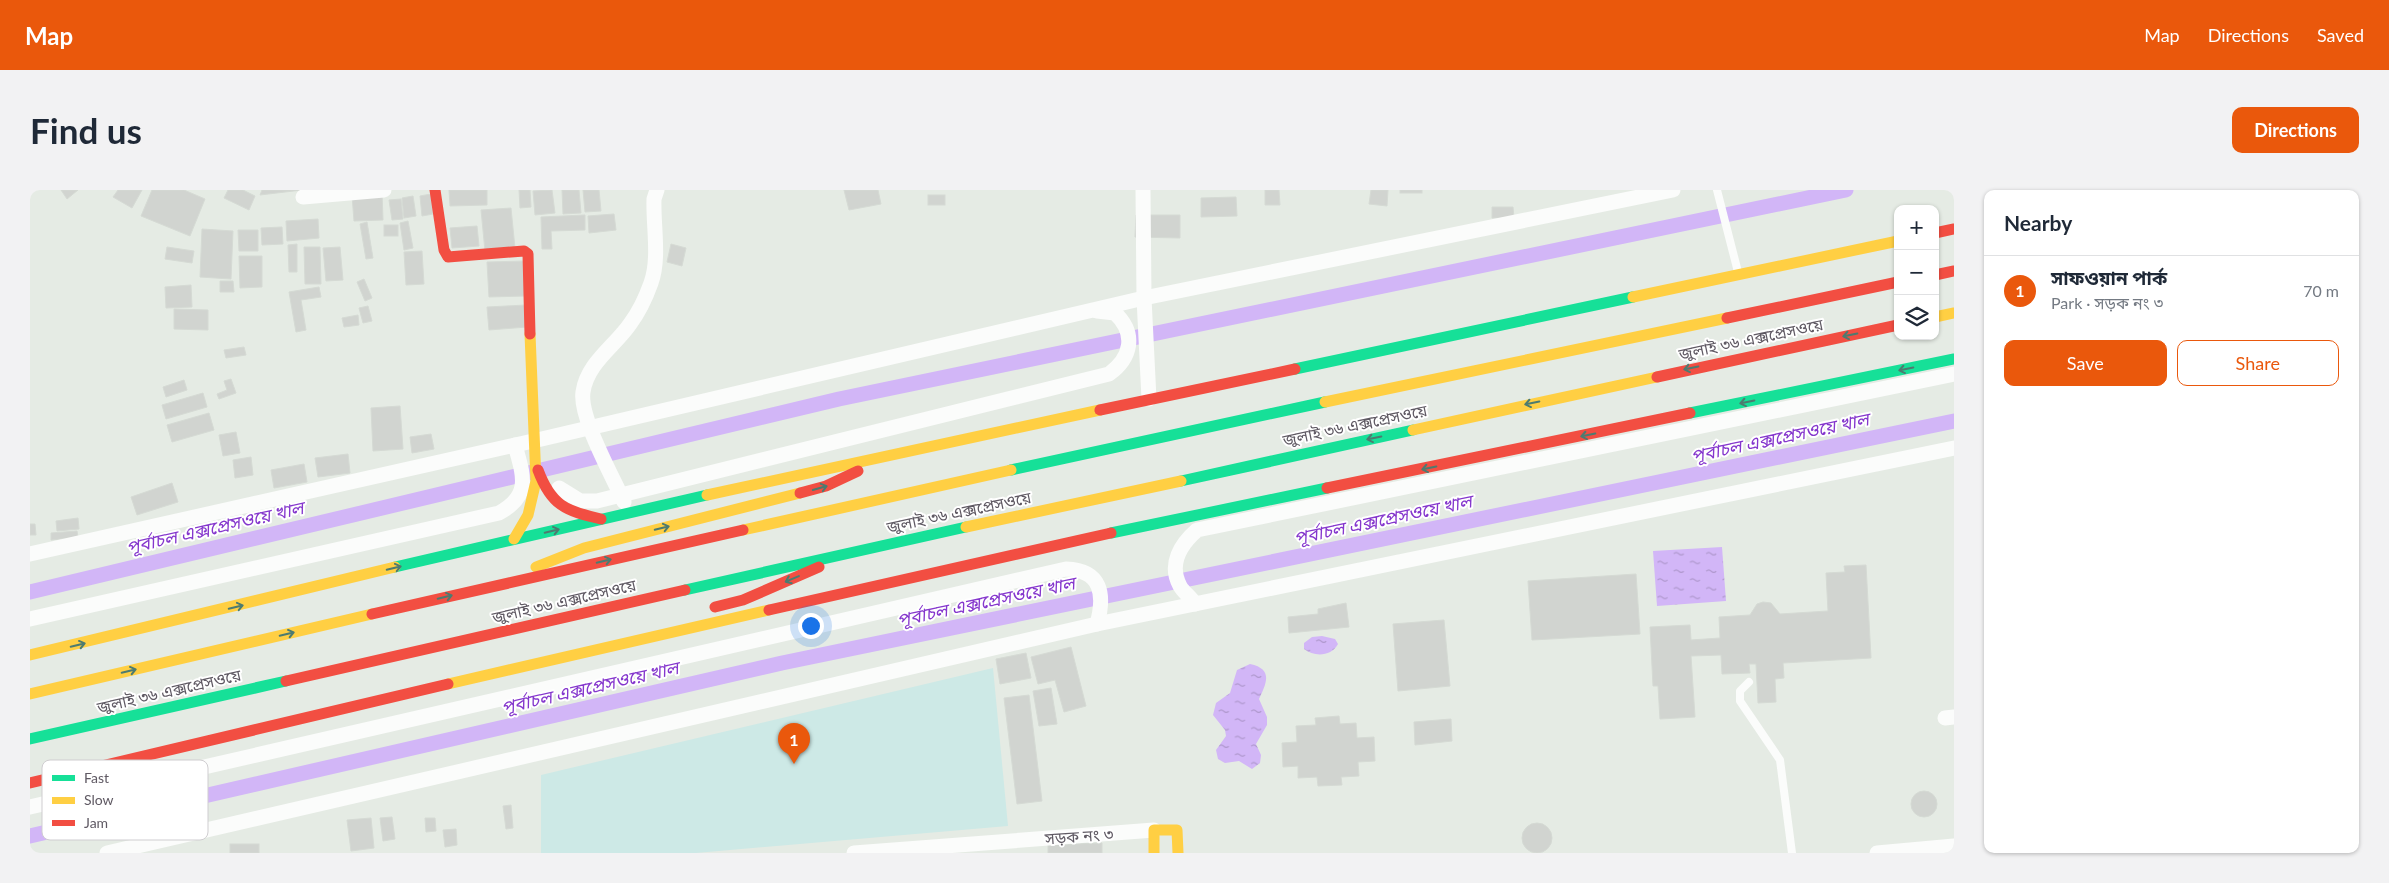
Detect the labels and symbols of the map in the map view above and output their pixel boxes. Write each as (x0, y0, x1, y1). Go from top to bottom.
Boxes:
street label: জুলাই ৩৬ এক্সপ্রেসওয়ে (1676, 314, 1826, 363)
one-way arrow (1842, 331, 1858, 340)
one-way arrow (1684, 364, 1700, 374)
one-way arrow (1899, 365, 1915, 374)
one-way arrow (1740, 398, 1756, 407)
one-way arrow (1525, 399, 1541, 408)
street label: জুলাই ৩৬ এক্সপ্রেসওয়ে (1280, 400, 1430, 449)
water label: পূর্বাচল এক্সপ্রেসওয়ে খাল (1689, 407, 1875, 468)
one-way arrow (1580, 430, 1596, 440)
one-way arrow (1366, 434, 1382, 443)
one-way arrow (1421, 463, 1437, 473)
one-way arrow (811, 483, 827, 492)
street label: জুলাই ৩৬ এক্সপ্রেসওয়ে (884, 487, 1034, 536)
water label: পূর্বাচল এক্সপ্রেসওয়ে খাল (1292, 489, 1478, 550)
water label: পূর্বাচল এক্সপ্রেসওয়ে খাল (124, 495, 310, 559)
one-way arrow (654, 523, 670, 532)
one-way arrow (543, 526, 559, 535)
one-way arrow (595, 556, 611, 565)
one-way arrow (385, 563, 401, 572)
water label: পূর্বাচল এক্সপ্রেসওয়ে খাল (895, 571, 1081, 632)
street label: জুলাই ৩৬ এক্সপ্রেসওয়ে (489, 575, 639, 627)
one-way arrow (785, 575, 800, 585)
one-way arrow (437, 592, 453, 601)
one-way arrow (227, 602, 243, 611)
your location (798, 613, 824, 639)
one-way arrow (278, 629, 294, 638)
one-way arrow (69, 639, 85, 649)
water label: পূর্বাচল এক্সপ্রেসওয়ে খাল (499, 655, 685, 719)
street label: জুলাই ৩৬ এক্সপ্রেসওয়ে (94, 665, 244, 717)
one-way arrow (120, 666, 136, 675)
pin: 1 (778, 723, 810, 764)
legend (42, 760, 208, 840)
text: Fast (84, 769, 109, 786)
text: Slow (84, 791, 114, 808)
text: Jam (84, 814, 108, 831)
street label: সড়ক নং ৩ (1043, 824, 1114, 847)

